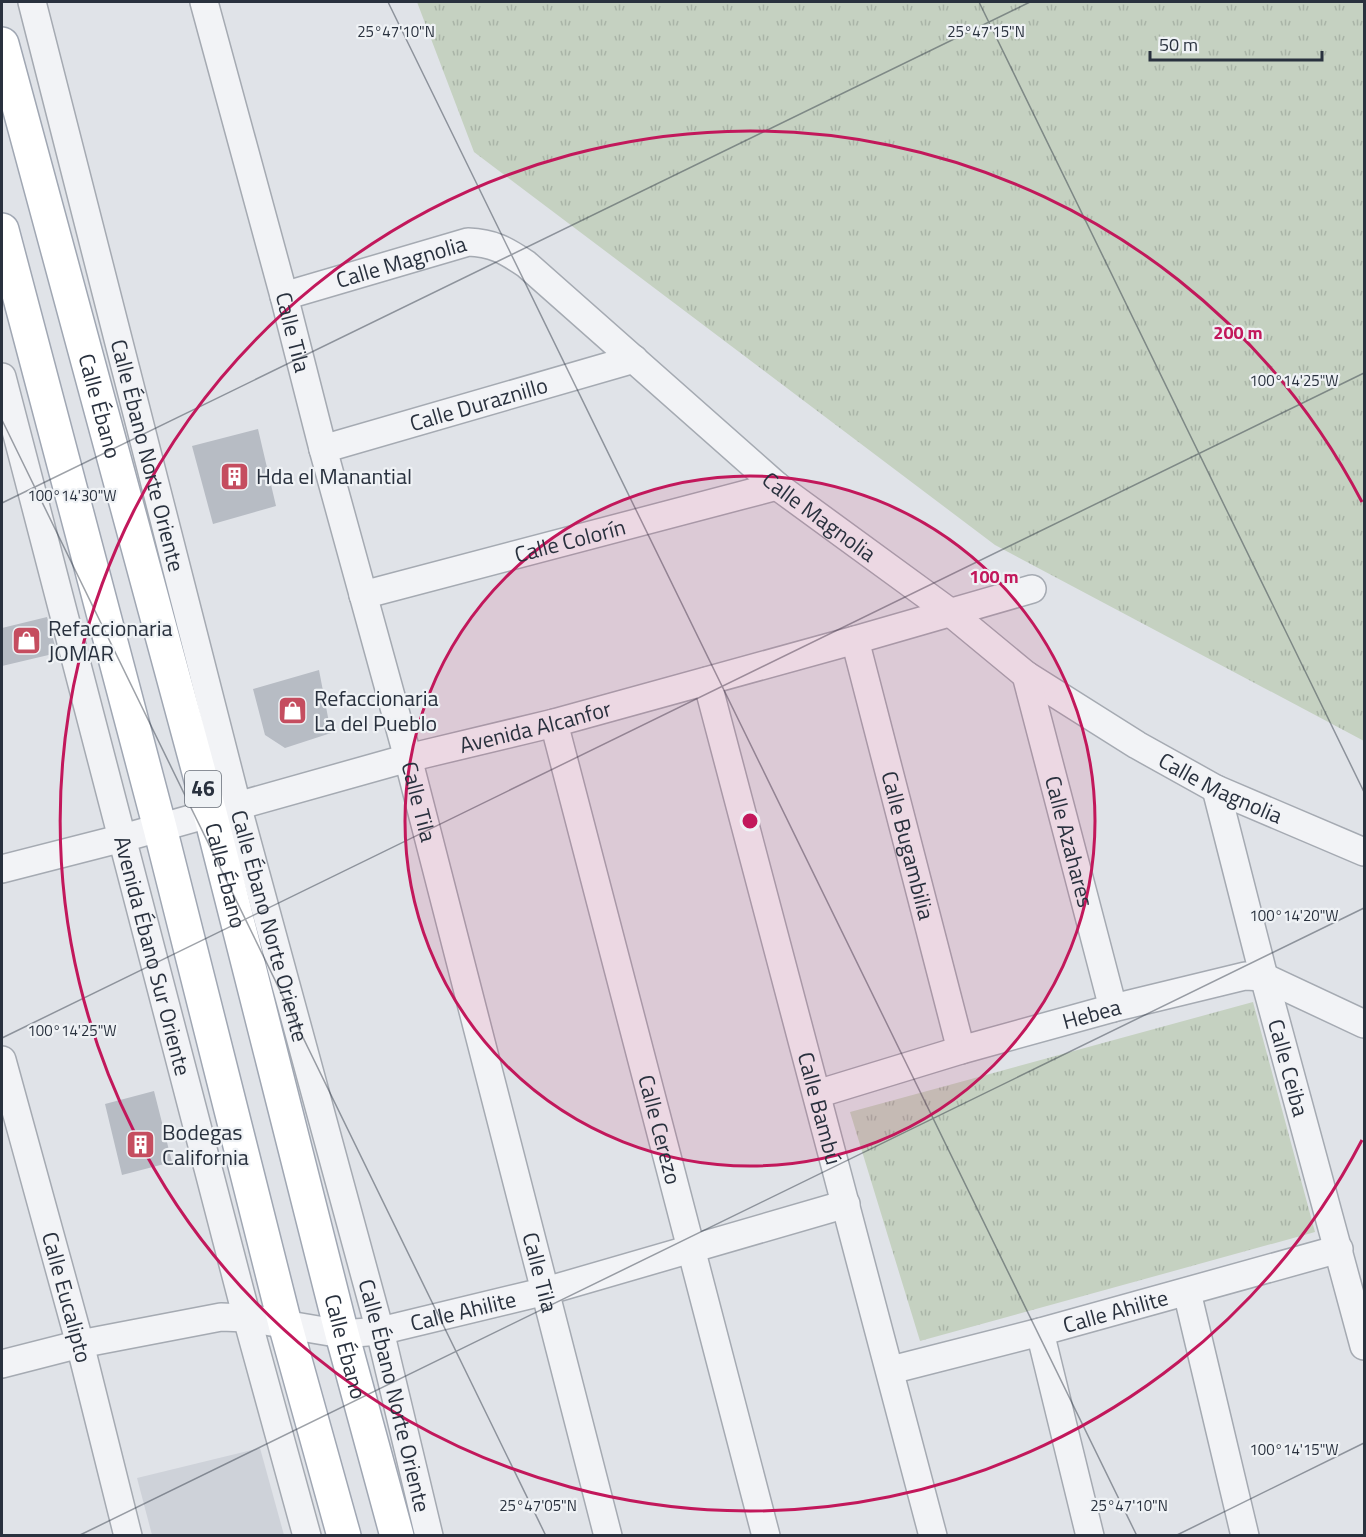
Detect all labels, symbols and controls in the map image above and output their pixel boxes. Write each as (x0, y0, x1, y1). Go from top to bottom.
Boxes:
text: 25°47'10"N (357, 20, 435, 43)
text: 25°47'15"N (947, 20, 1025, 43)
scale bar (1150, 24, 1322, 62)
text: 50 m (1159, 31, 1198, 58)
street label: Calle Magnolia (332, 226, 470, 297)
street label: Calle Tila (267, 288, 320, 376)
text: 200 m (1213, 319, 1263, 346)
street label: Calle Ébano Norte Oriente (102, 336, 194, 575)
street label: Calle Ébano (69, 350, 130, 462)
street label: Calle Duraznillo (406, 368, 552, 440)
text: 100°14'25"W (1249, 369, 1339, 392)
place label: Hda el Manantial (256, 459, 412, 493)
building icon: Hda el Manantial (219, 460, 251, 492)
street label: Calle Magnolia (754, 463, 883, 570)
text: 100°14'30"W (27, 484, 117, 507)
street label: Calle Colorín (511, 510, 629, 571)
text: 100 m (969, 563, 1019, 590)
place label: Refaccionaria JOMAR (48, 611, 173, 670)
shop icon: Refaccionaria JOMAR (11, 625, 43, 657)
place label: Refaccionaria La del Pueblo (314, 681, 439, 740)
street label: Avenida Alcanfor (456, 691, 615, 762)
shop icon: Refaccionaria La del Pueblo (277, 695, 309, 727)
street label: Calle Magnolia (1152, 743, 1288, 832)
street label: Calle Tila (393, 758, 446, 845)
street label: Calle Bugambilia (873, 767, 944, 923)
road number: 46 (185, 771, 221, 807)
street label: Calle Azahares (1036, 772, 1103, 911)
street label: Calle Ébano Norte Oriente (222, 806, 318, 1045)
centre of rings (740, 811, 760, 831)
street label: Calle Ébano (196, 819, 255, 932)
street label: Avenida Ébano Sur Oriente (105, 832, 200, 1079)
text: 100°14'20"W (1249, 904, 1339, 927)
street label: Hebea (1058, 990, 1124, 1038)
street label: Calle Ceiba (1259, 1015, 1318, 1120)
text: 100°14'25"W (27, 1019, 117, 1042)
street label: Calle Bambú (789, 1048, 851, 1168)
street label: Calle Cerezo (629, 1071, 691, 1188)
place label: Bodegas California (162, 1115, 249, 1174)
building icon: Bodegas California (125, 1129, 157, 1161)
street label: Calle Eucalipto (33, 1228, 101, 1366)
street label: Calle Tila (514, 1228, 567, 1316)
street label: Calle Ébano Norte Oriente (350, 1275, 440, 1515)
street label: Calle Ahilite (1059, 1280, 1172, 1342)
street label: Calle Ahilite (407, 1282, 519, 1340)
street label: Calle Ébano (316, 1290, 376, 1403)
text: 100°14'15"W (1249, 1438, 1339, 1461)
text: 25°47'05"N (499, 1494, 577, 1517)
text: 25°47'10"N (1090, 1494, 1168, 1517)

